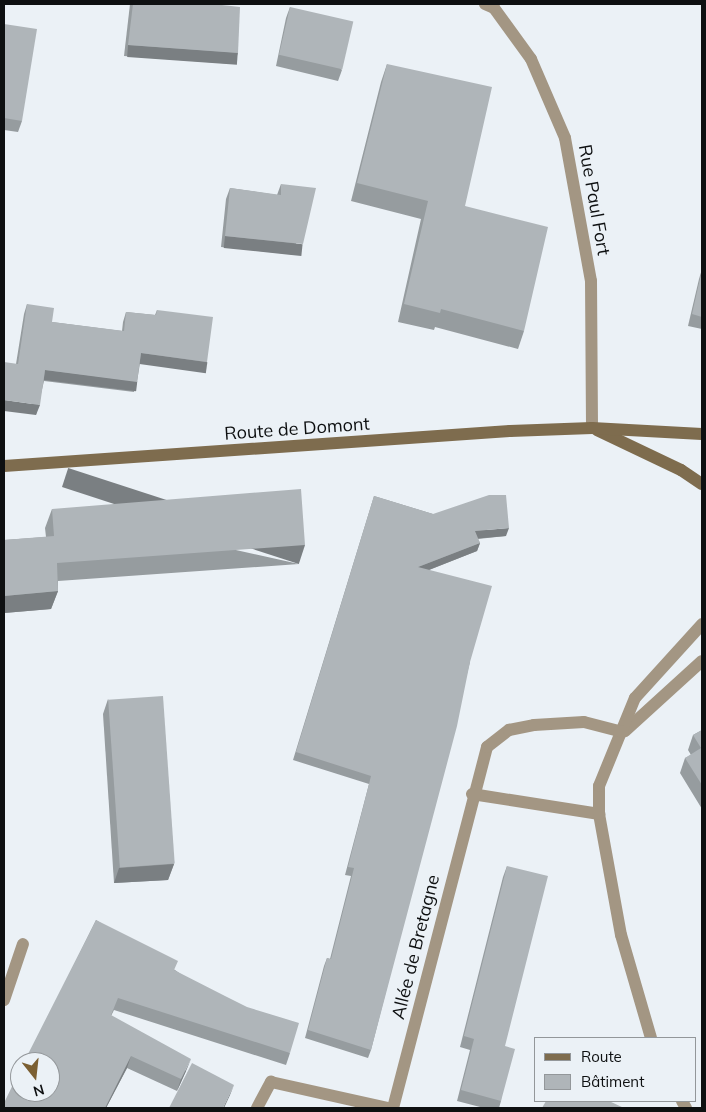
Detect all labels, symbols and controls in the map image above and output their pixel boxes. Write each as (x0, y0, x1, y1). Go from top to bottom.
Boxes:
street label: Rue Paul Fort (574, 143, 614, 257)
street label: Route de Domont (224, 413, 370, 445)
street label: Allée de Bretagne (388, 873, 444, 1021)
legend (534, 1037, 696, 1102)
text: Route (581, 1047, 622, 1066)
north arrow (10, 1052, 60, 1102)
text: Bâtiment (581, 1072, 644, 1091)
text: N (31, 1080, 46, 1101)

